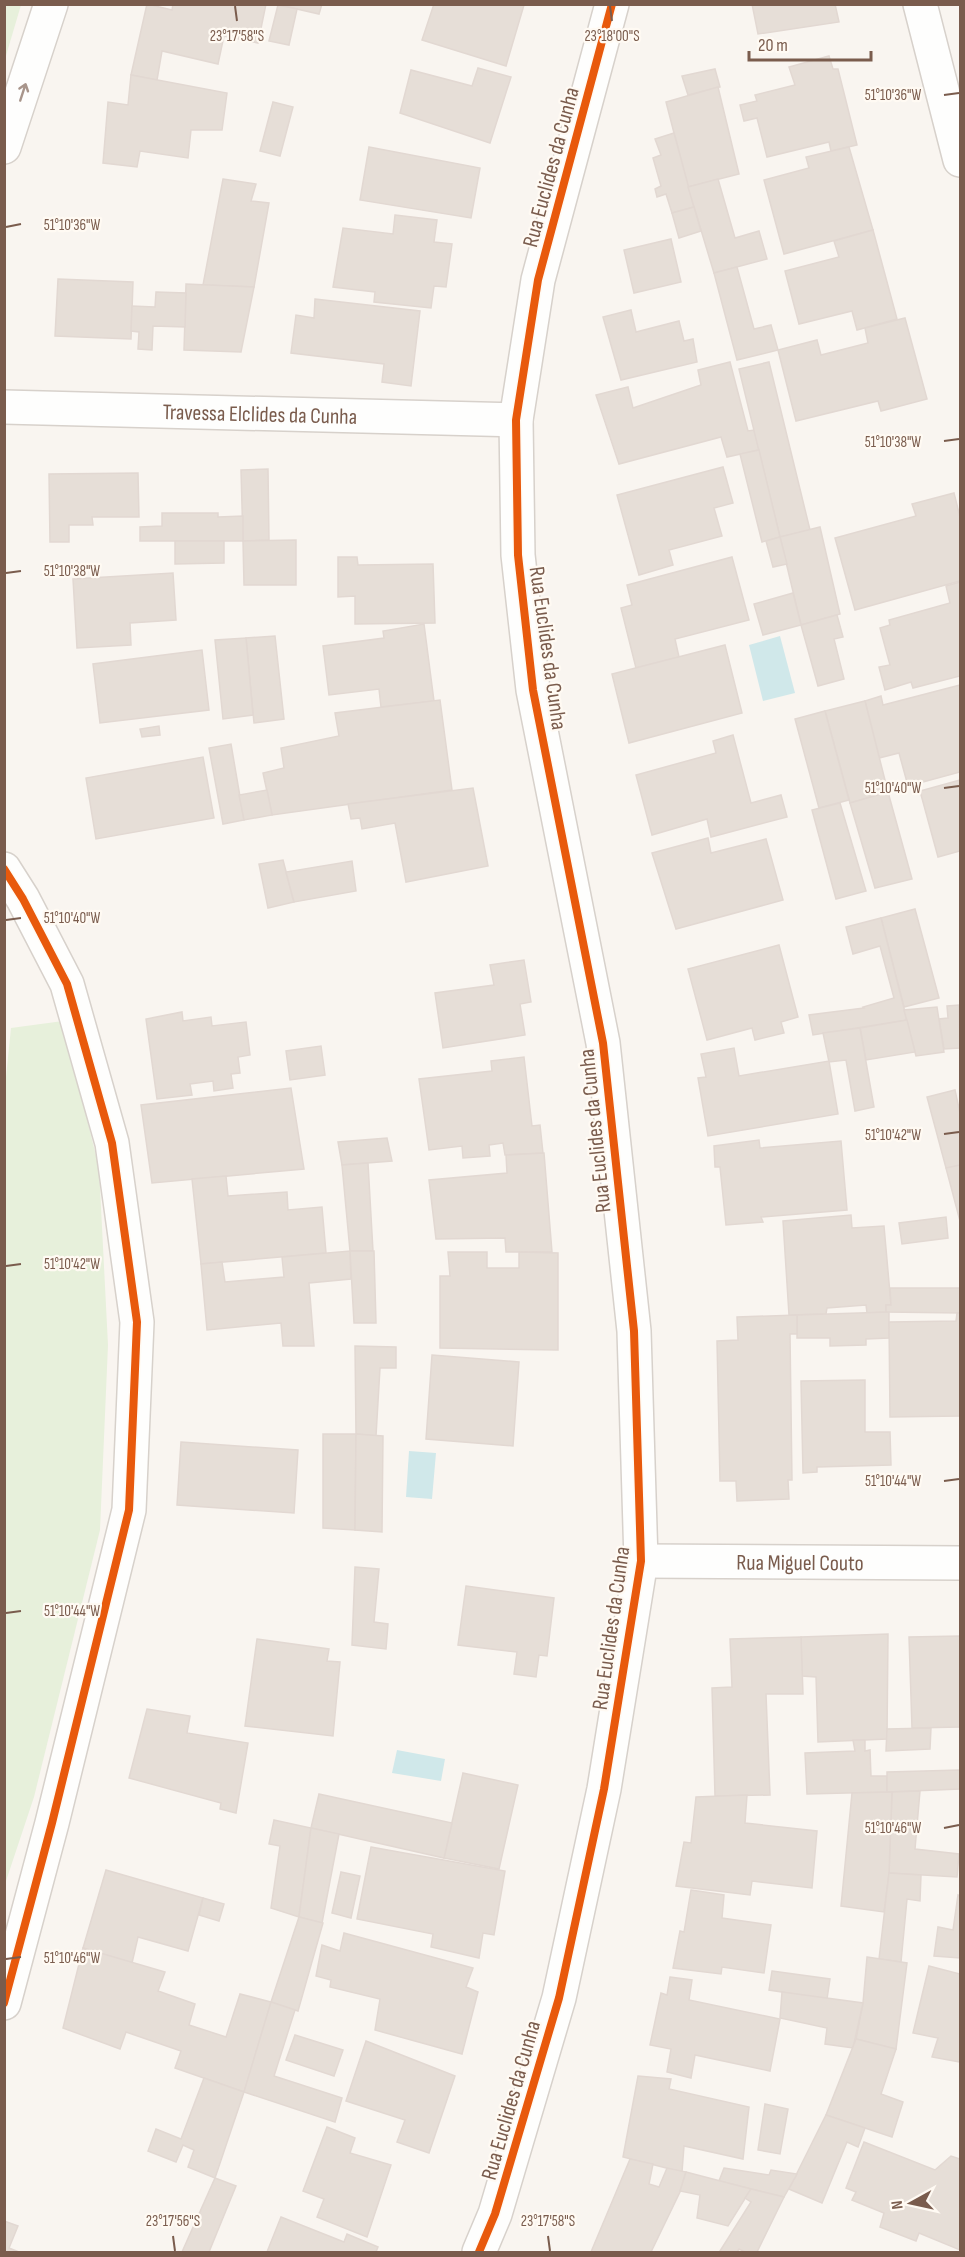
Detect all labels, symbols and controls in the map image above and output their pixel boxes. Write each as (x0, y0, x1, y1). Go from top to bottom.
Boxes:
scale bar (749, 24, 870, 62)
text: 23°17'58"S (210, 27, 264, 46)
text: 23°18'00"S (584, 27, 640, 46)
text: 20 m (758, 35, 788, 56)
one-way arrow (18, 83, 29, 102)
street label: Rua Euclides da Cunha (517, 84, 586, 250)
text: 51°10'36"W (865, 86, 921, 105)
text: 51°10'36"W (44, 216, 100, 235)
street label: Travessa Elclides da Cunha (162, 399, 358, 431)
text: 51°10'38"W (865, 433, 921, 452)
text: 51°10'38"W (44, 562, 100, 581)
street label: Rua Euclides da Cunha (523, 565, 572, 732)
text: 51°10'40"W (865, 779, 921, 798)
text: 51°10'40"W (44, 909, 100, 928)
street label: Rua Euclides da Cunha (573, 1048, 618, 1214)
text: 51°10'42"W (865, 1126, 921, 1145)
text: 51°10'42"W (44, 1255, 100, 1274)
text: 51°10'44"W (865, 1472, 921, 1491)
street label: Rua Euclides da Cunha (587, 1545, 636, 1712)
street label: Rua Miguel Couto (736, 1550, 864, 1577)
text: 51°10'44"W (44, 1602, 100, 1621)
text: 51°10'46"W (865, 1819, 921, 1838)
text: 51°10'46"W (44, 1949, 100, 1968)
street label: Rua Euclides da Cunha (476, 2018, 547, 2183)
north arrow (881, 2173, 941, 2233)
text: N (888, 2199, 908, 2210)
text: 23°17'56"S (146, 2212, 200, 2231)
text: 23°17'58"S (521, 2212, 575, 2231)

